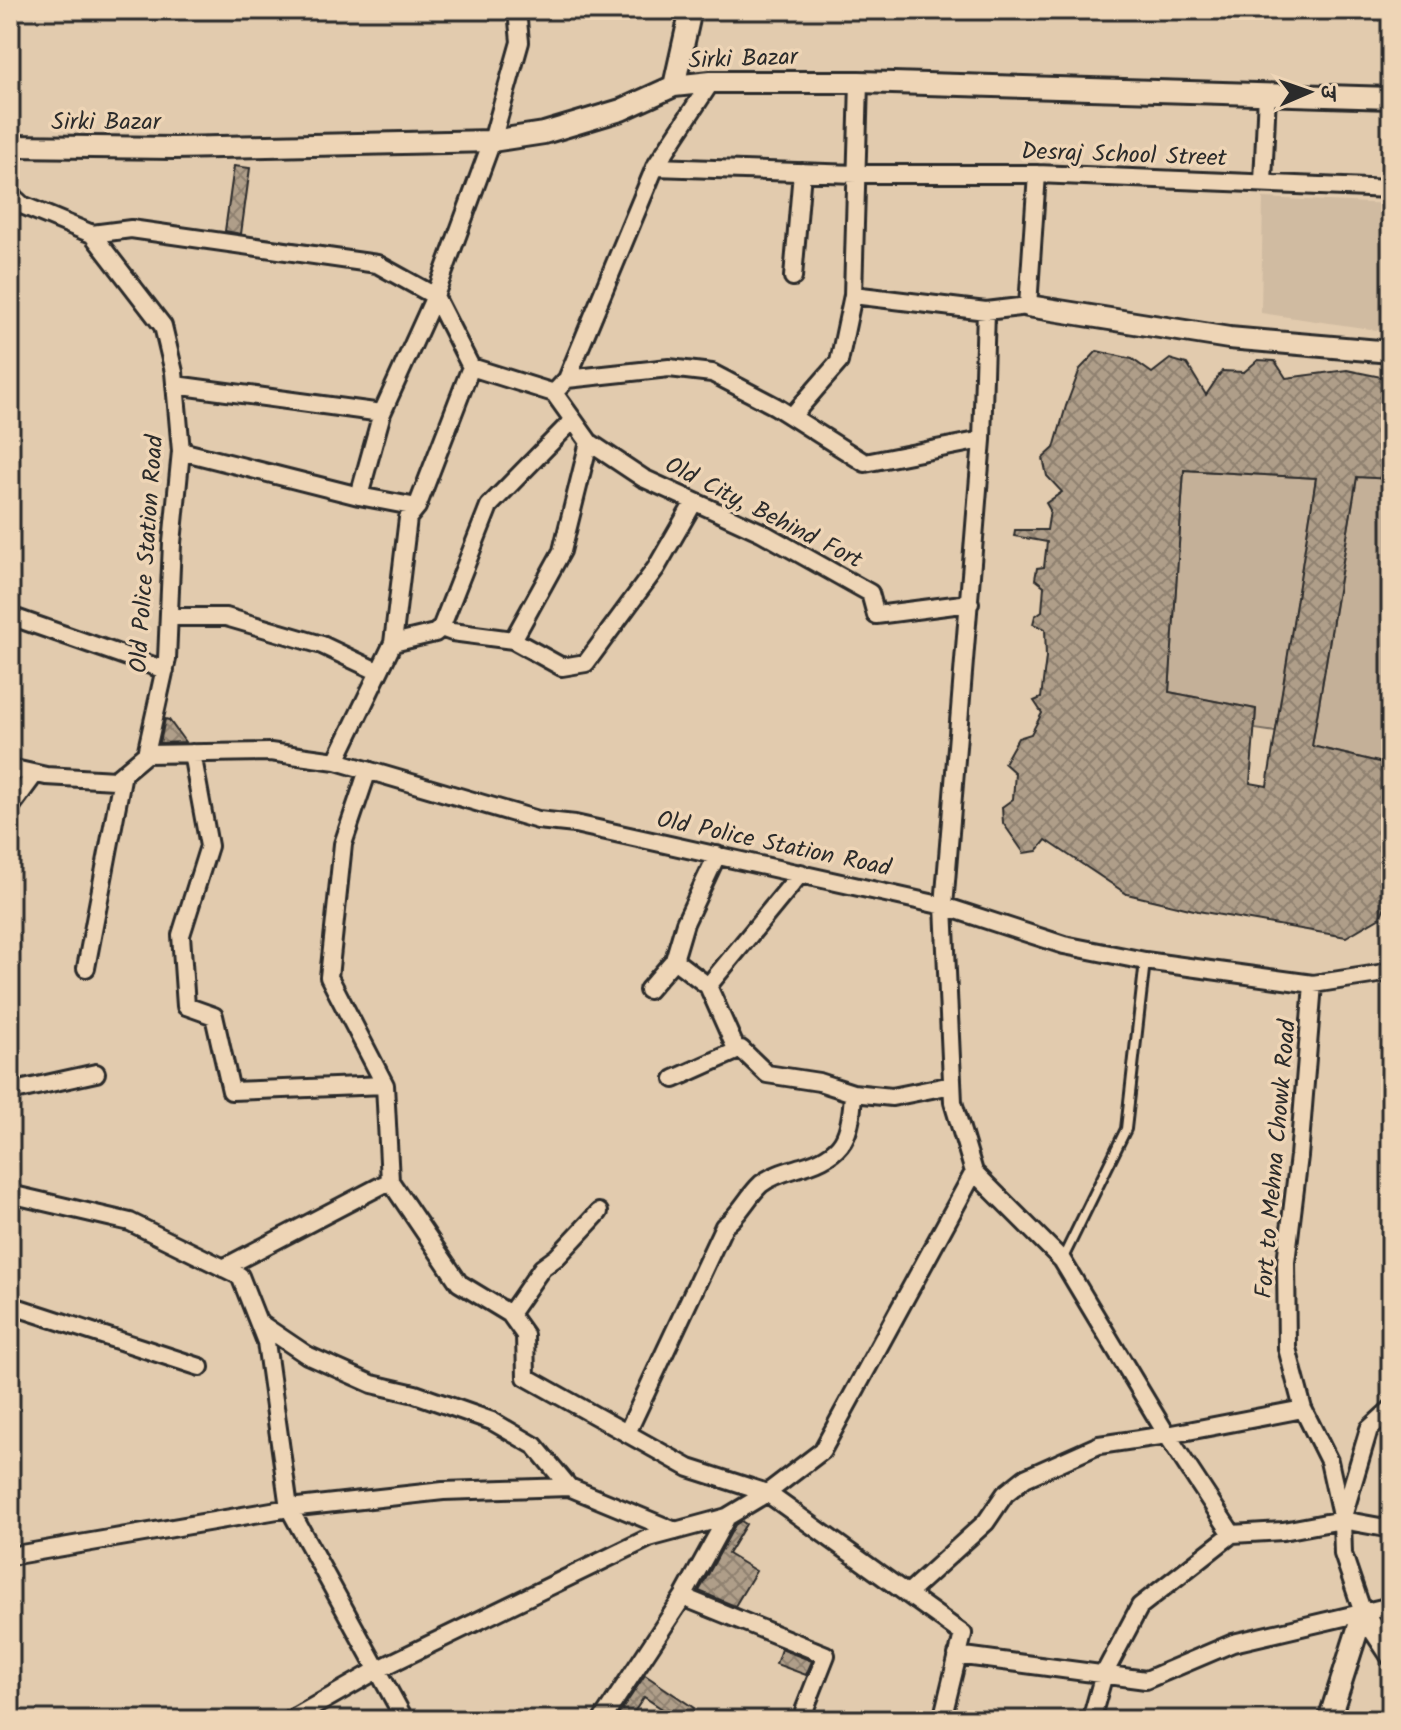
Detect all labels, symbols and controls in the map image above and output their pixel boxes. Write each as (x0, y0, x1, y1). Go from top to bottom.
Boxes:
street label: Sirki Bazar (688, 38, 800, 81)
north arrow (1269, 52, 1349, 132)
text: उ (1309, 84, 1344, 103)
street label: Sirki Bazar (51, 103, 163, 142)
street label: Desraj School Street (1020, 132, 1228, 179)
street label: Old Police Station Road (120, 433, 175, 674)
street label: Old City, Behind Fort (658, 447, 870, 580)
street label: Old Police Station Road (653, 801, 895, 889)
street label: Fort to Mehna Chowk Road (1245, 1017, 1308, 1300)

